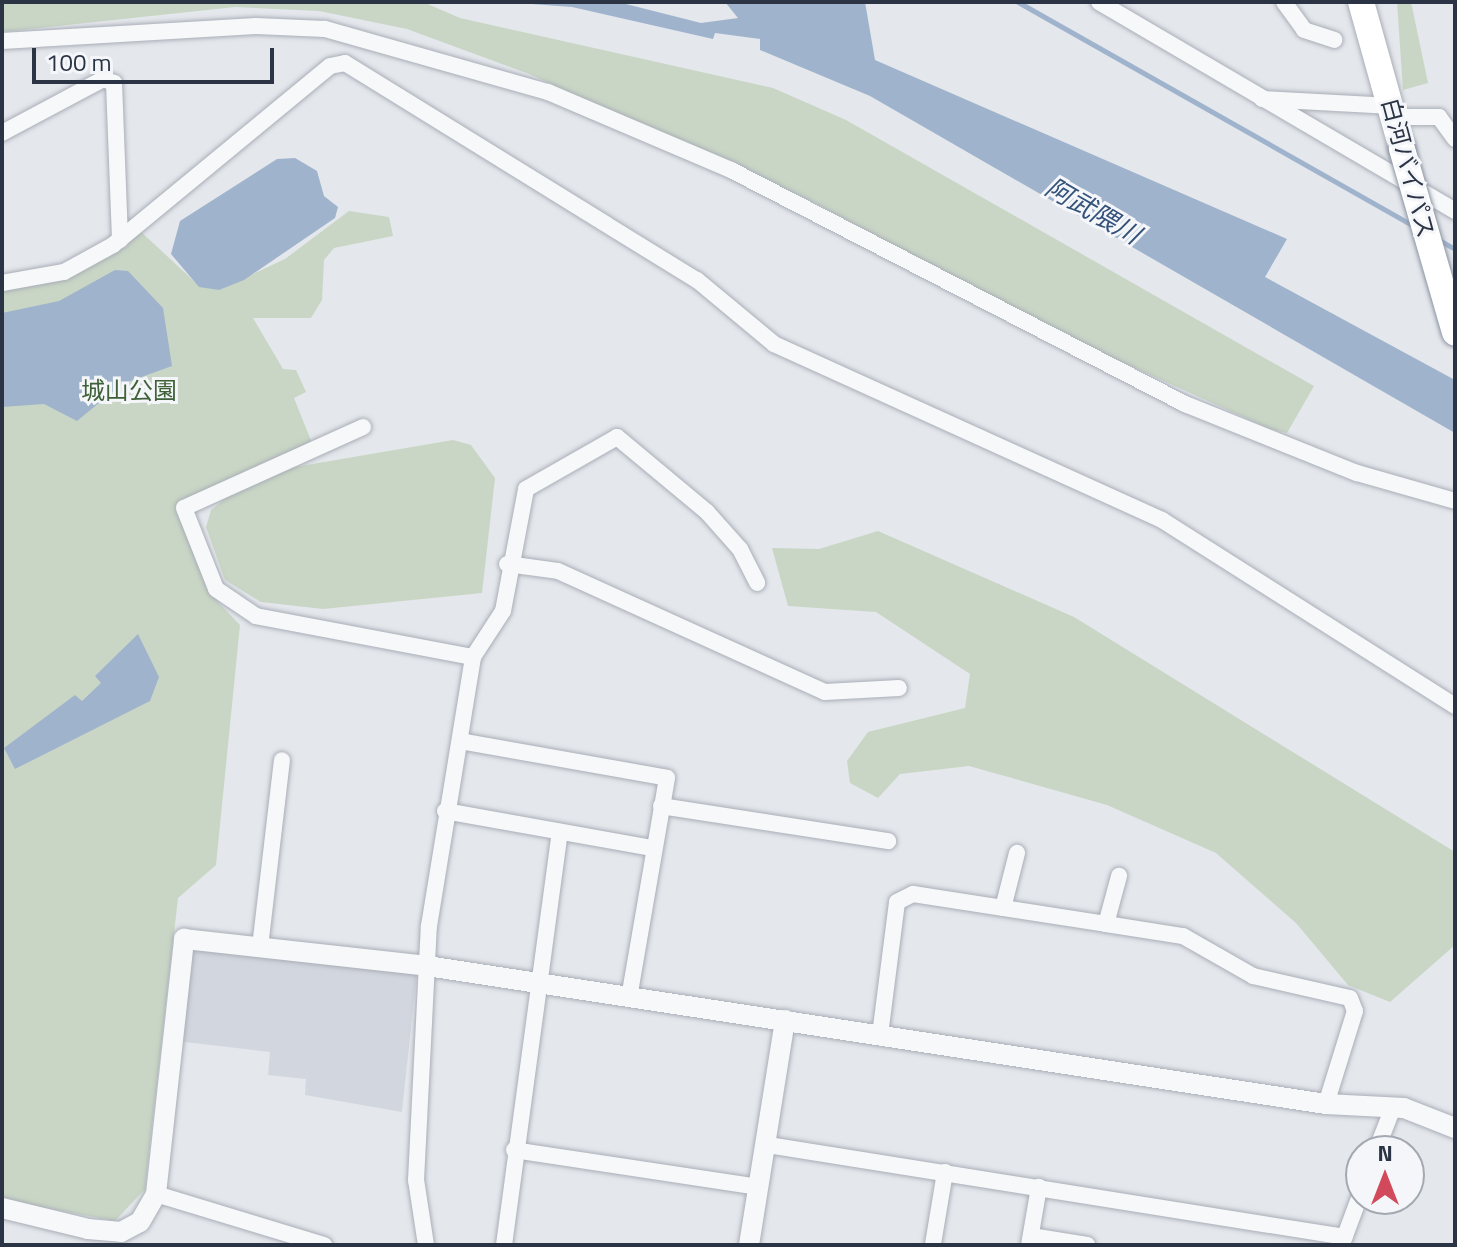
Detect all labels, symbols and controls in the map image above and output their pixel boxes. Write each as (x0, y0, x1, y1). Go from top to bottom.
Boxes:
scale bar (36, 32, 278, 82)
text: 100 m (46, 44, 112, 80)
street label: 白河バイパス (1375, 95, 1441, 241)
water label: 阿武隈川 (1040, 171, 1146, 251)
park label: 城山公園 (81, 377, 177, 405)
north arrow (1345, 1135, 1425, 1215)
text: N (1377, 1136, 1393, 1170)

